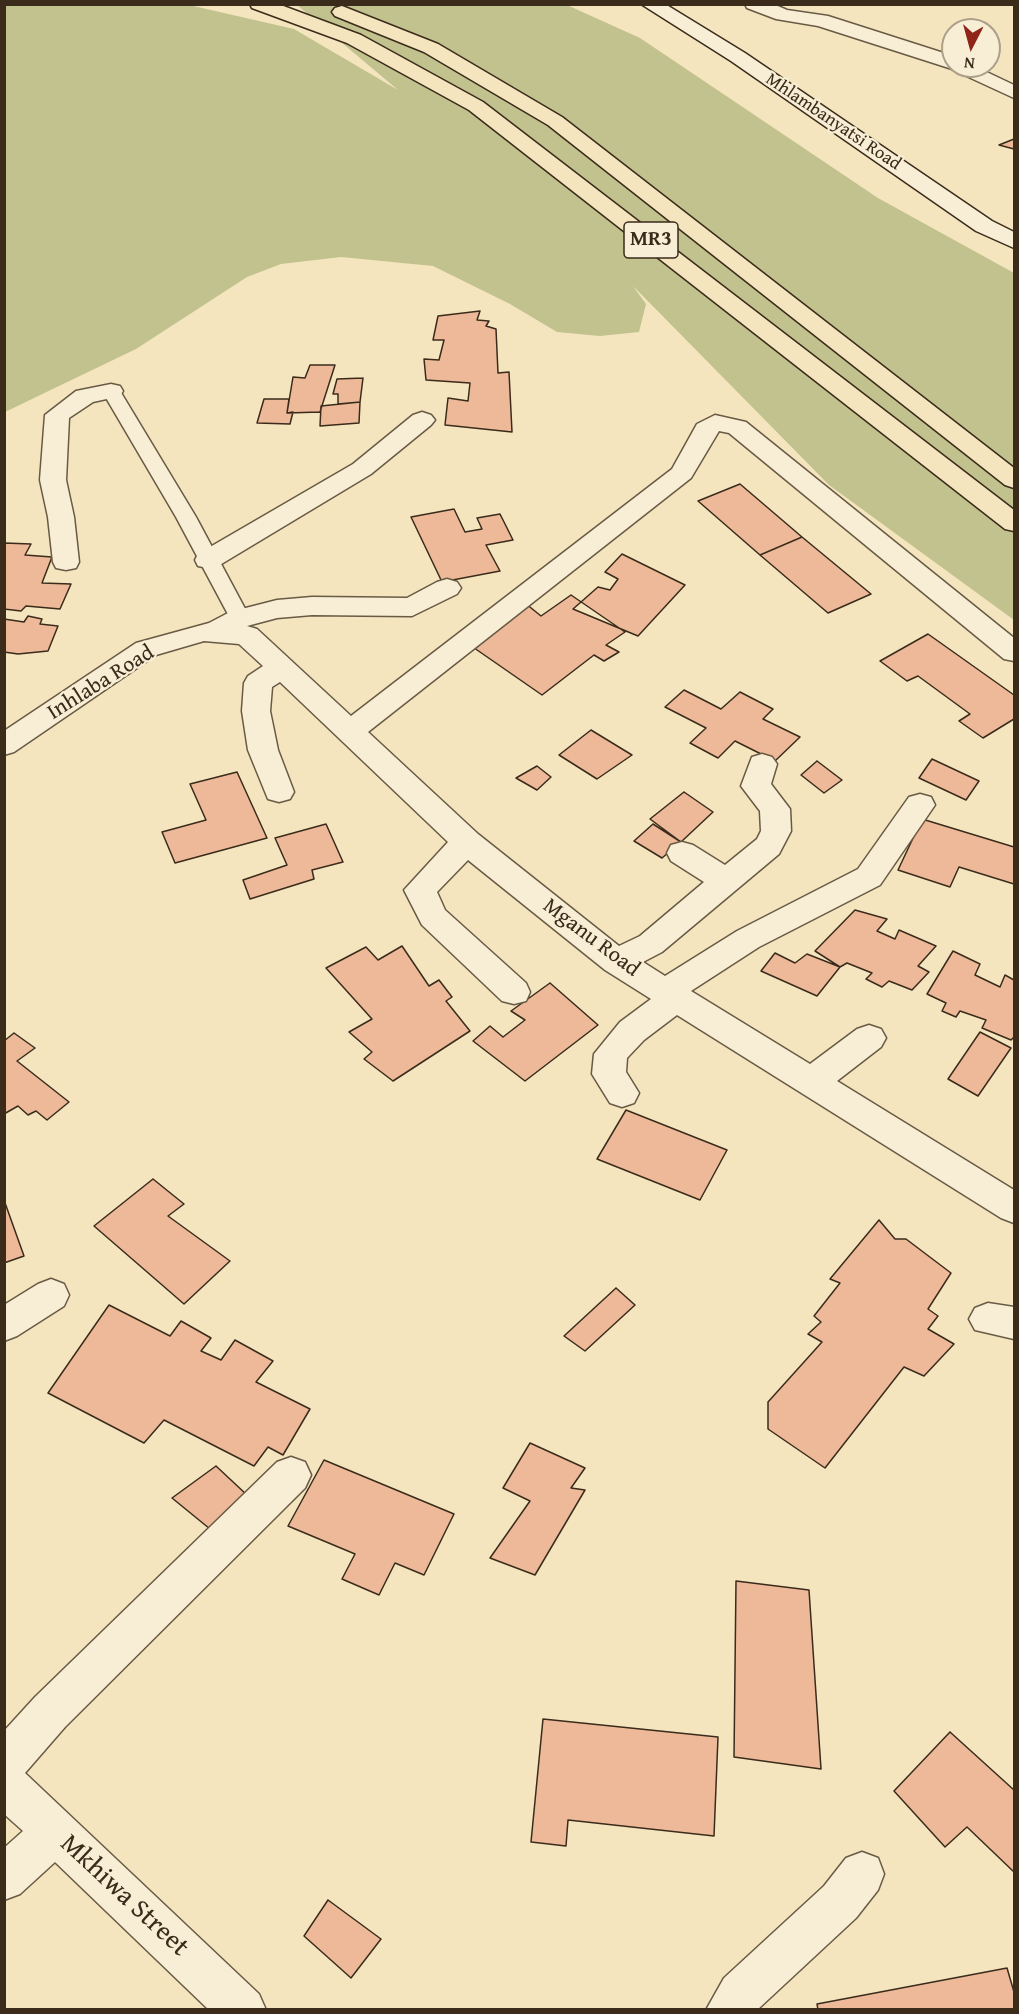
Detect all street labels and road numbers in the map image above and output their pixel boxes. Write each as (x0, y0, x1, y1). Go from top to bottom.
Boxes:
street label: Mhlambanyatsi Road (761, 69, 905, 175)
road number: MR3 (624, 222, 678, 258)
street label: Inhlaba Road (43, 640, 159, 726)
street label: Mganu Road (537, 893, 645, 983)
street label: Mkhiwa Street (53, 1828, 195, 1964)

